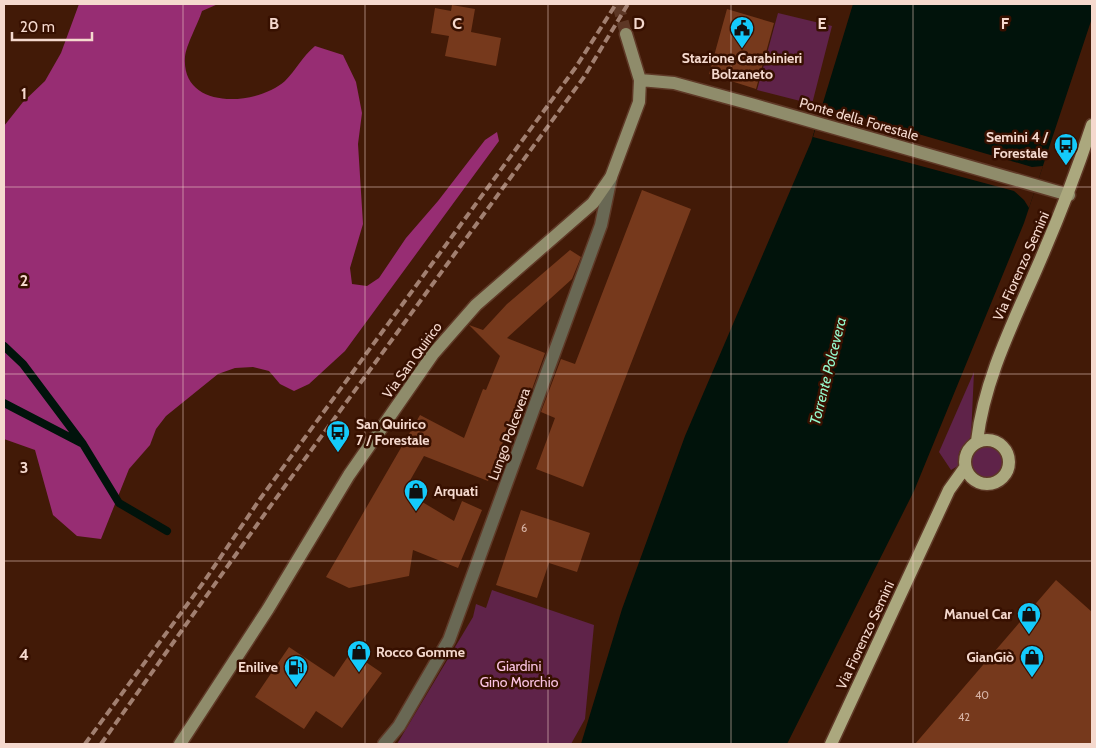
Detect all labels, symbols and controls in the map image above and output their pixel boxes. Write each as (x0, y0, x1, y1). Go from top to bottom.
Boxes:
scale bar (12, 10, 92, 42)
text: B (269, 14, 279, 33)
text: C (452, 14, 462, 33)
text: D (633, 14, 645, 33)
text: E (817, 14, 827, 33)
text: F (1001, 14, 1010, 33)
public building icon: Stazione Carabinieri Bolzaneto (729, 15, 755, 49)
text: 20 m (20, 18, 55, 36)
place label: Stazione Carabinieri Bolzaneto (682, 49, 802, 83)
text: 1 (21, 84, 27, 103)
street label: Ponte della Forestale (797, 93, 921, 145)
place label: Semini 4 / Forestale (986, 128, 1049, 162)
bus stop icon: Semini 4 / Forestale (1053, 132, 1079, 166)
street label: Via Fiorenzo Semini (989, 209, 1053, 323)
text: 2 (20, 271, 28, 290)
water label: Torrente Polcevera (806, 315, 850, 427)
street label: Via San Quirico (378, 318, 446, 402)
street label: Lungo Polcevera (484, 385, 534, 483)
place label: San Quirico 7 / Forestale (356, 415, 430, 449)
bus stop icon: San Quirico 7 / Forestale (325, 419, 351, 453)
text: 3 (20, 458, 28, 477)
shop icon: Arquati (403, 478, 429, 512)
place label: Arquati (434, 482, 478, 500)
house number: 6 (521, 521, 527, 535)
street label: Via Fiorenzo Semini (832, 578, 898, 692)
shop icon: Manuel Car (1016, 601, 1042, 635)
place label: Manuel Car (944, 605, 1012, 623)
shop icon: Rocco Gomme (346, 639, 372, 673)
place label: Rocco Gomme (376, 643, 465, 661)
shop icon: GianGiò (1019, 644, 1045, 678)
text: 4 (19, 645, 29, 664)
place label: GianGiò (966, 648, 1014, 666)
fuel station icon: Enilive (283, 654, 309, 688)
park label: Giardini Gino Morchio (480, 657, 559, 691)
place label: Enilive (238, 658, 278, 676)
house number: 40 (975, 688, 989, 702)
house number: 42 (958, 710, 970, 724)

